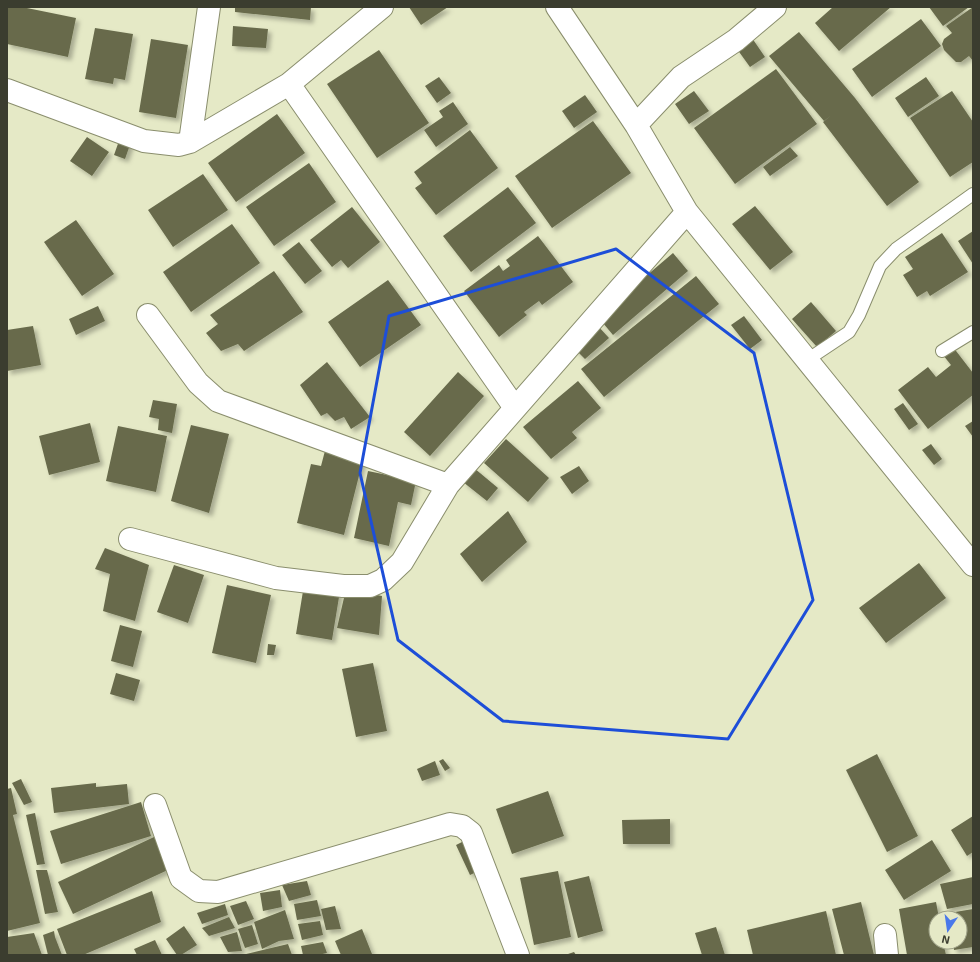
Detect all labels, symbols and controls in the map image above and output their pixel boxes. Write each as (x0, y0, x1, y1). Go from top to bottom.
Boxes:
north arrow (928, 910, 968, 950)
text: N (940, 933, 951, 947)

